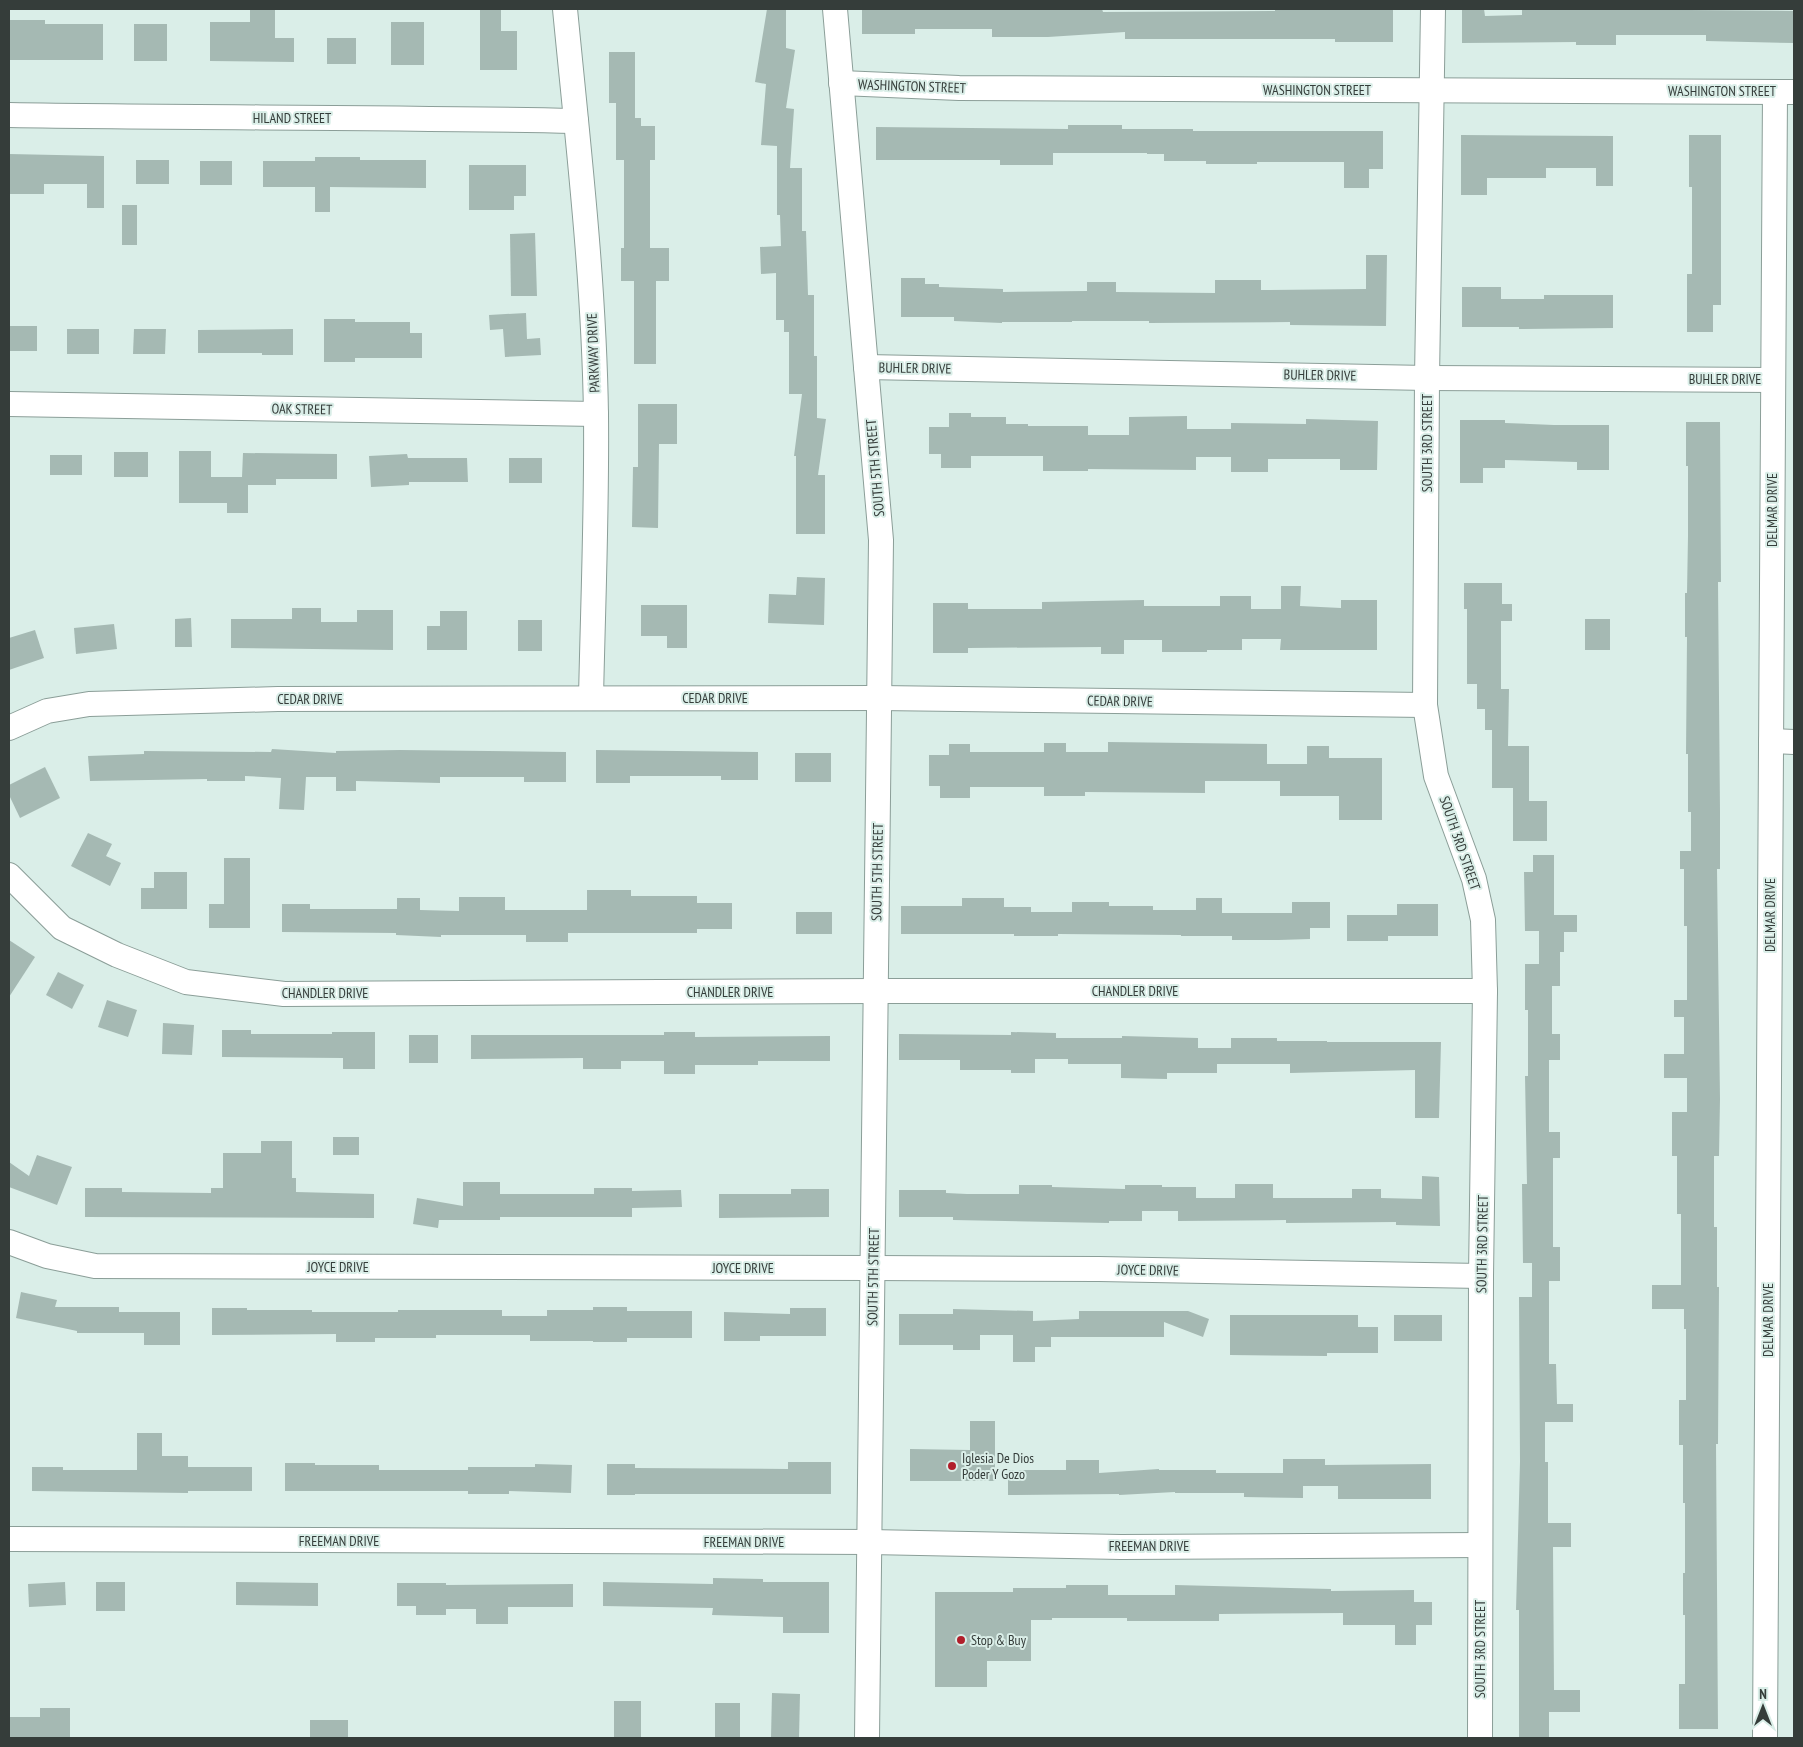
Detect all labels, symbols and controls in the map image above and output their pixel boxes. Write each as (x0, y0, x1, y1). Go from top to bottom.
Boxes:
street label: WASHINGTON STREET (858, 75, 967, 97)
street label: WASHINGTON STREET (1263, 81, 1372, 99)
street label: WASHINGTON STREET (1668, 82, 1777, 100)
street label: HILAND STREET (253, 109, 332, 127)
street label: PARKWAY DRIVE (583, 313, 603, 393)
street label: BUHLER DRIVE (878, 358, 952, 378)
street label: BUHLER DRIVE (1283, 365, 1357, 385)
street label: BUHLER DRIVE (1689, 370, 1761, 388)
street label: SOUTH 3RD STREET (1418, 393, 1436, 492)
street label: OAK STREET (271, 399, 333, 419)
street label: SOUTH 5TH STREET (862, 418, 888, 518)
street label: DELMAR DRIVE (1763, 473, 1781, 547)
street label: CEDAR DRIVE (682, 689, 748, 707)
street label: CEDAR DRIVE (277, 690, 343, 708)
street label: CEDAR DRIVE (1087, 691, 1153, 711)
street label: SOUTH 3RD STREET (1435, 794, 1485, 893)
street label: SOUTH 5TH STREET (867, 822, 887, 921)
street label: DELMAR DRIVE (1761, 878, 1779, 952)
street label: CHANDLER DRIVE (1092, 982, 1178, 1000)
street label: CHANDLER DRIVE (687, 983, 773, 1001)
street label: CHANDLER DRIVE (282, 984, 368, 1002)
street label: SOUTH 3RD STREET (1472, 1194, 1492, 1293)
street label: SOUTH 5TH STREET (863, 1227, 883, 1326)
street label: JOYCE DRIVE (306, 1258, 369, 1276)
street label: JOYCE DRIVE (711, 1259, 774, 1277)
street label: JOYCE DRIVE (1116, 1260, 1179, 1280)
street label: DELMAR DRIVE (1759, 1283, 1777, 1357)
place label: Iglesia De Dios Poder Y Gozo (962, 1449, 1034, 1483)
marker: Iglesia De Dios Poder Y Gozo (946, 1460, 958, 1472)
street label: FREEMAN DRIVE (299, 1532, 379, 1550)
street label: FREEMAN DRIVE (704, 1533, 784, 1551)
street label: FREEMAN DRIVE (1109, 1537, 1189, 1555)
street label: SOUTH 3RD STREET (1471, 1599, 1489, 1698)
place label: Stop & Buy (971, 1631, 1027, 1649)
marker: Stop & Buy (955, 1634, 967, 1646)
north arrow (1738, 1682, 1788, 1732)
text: N (1759, 1685, 1767, 1703)

